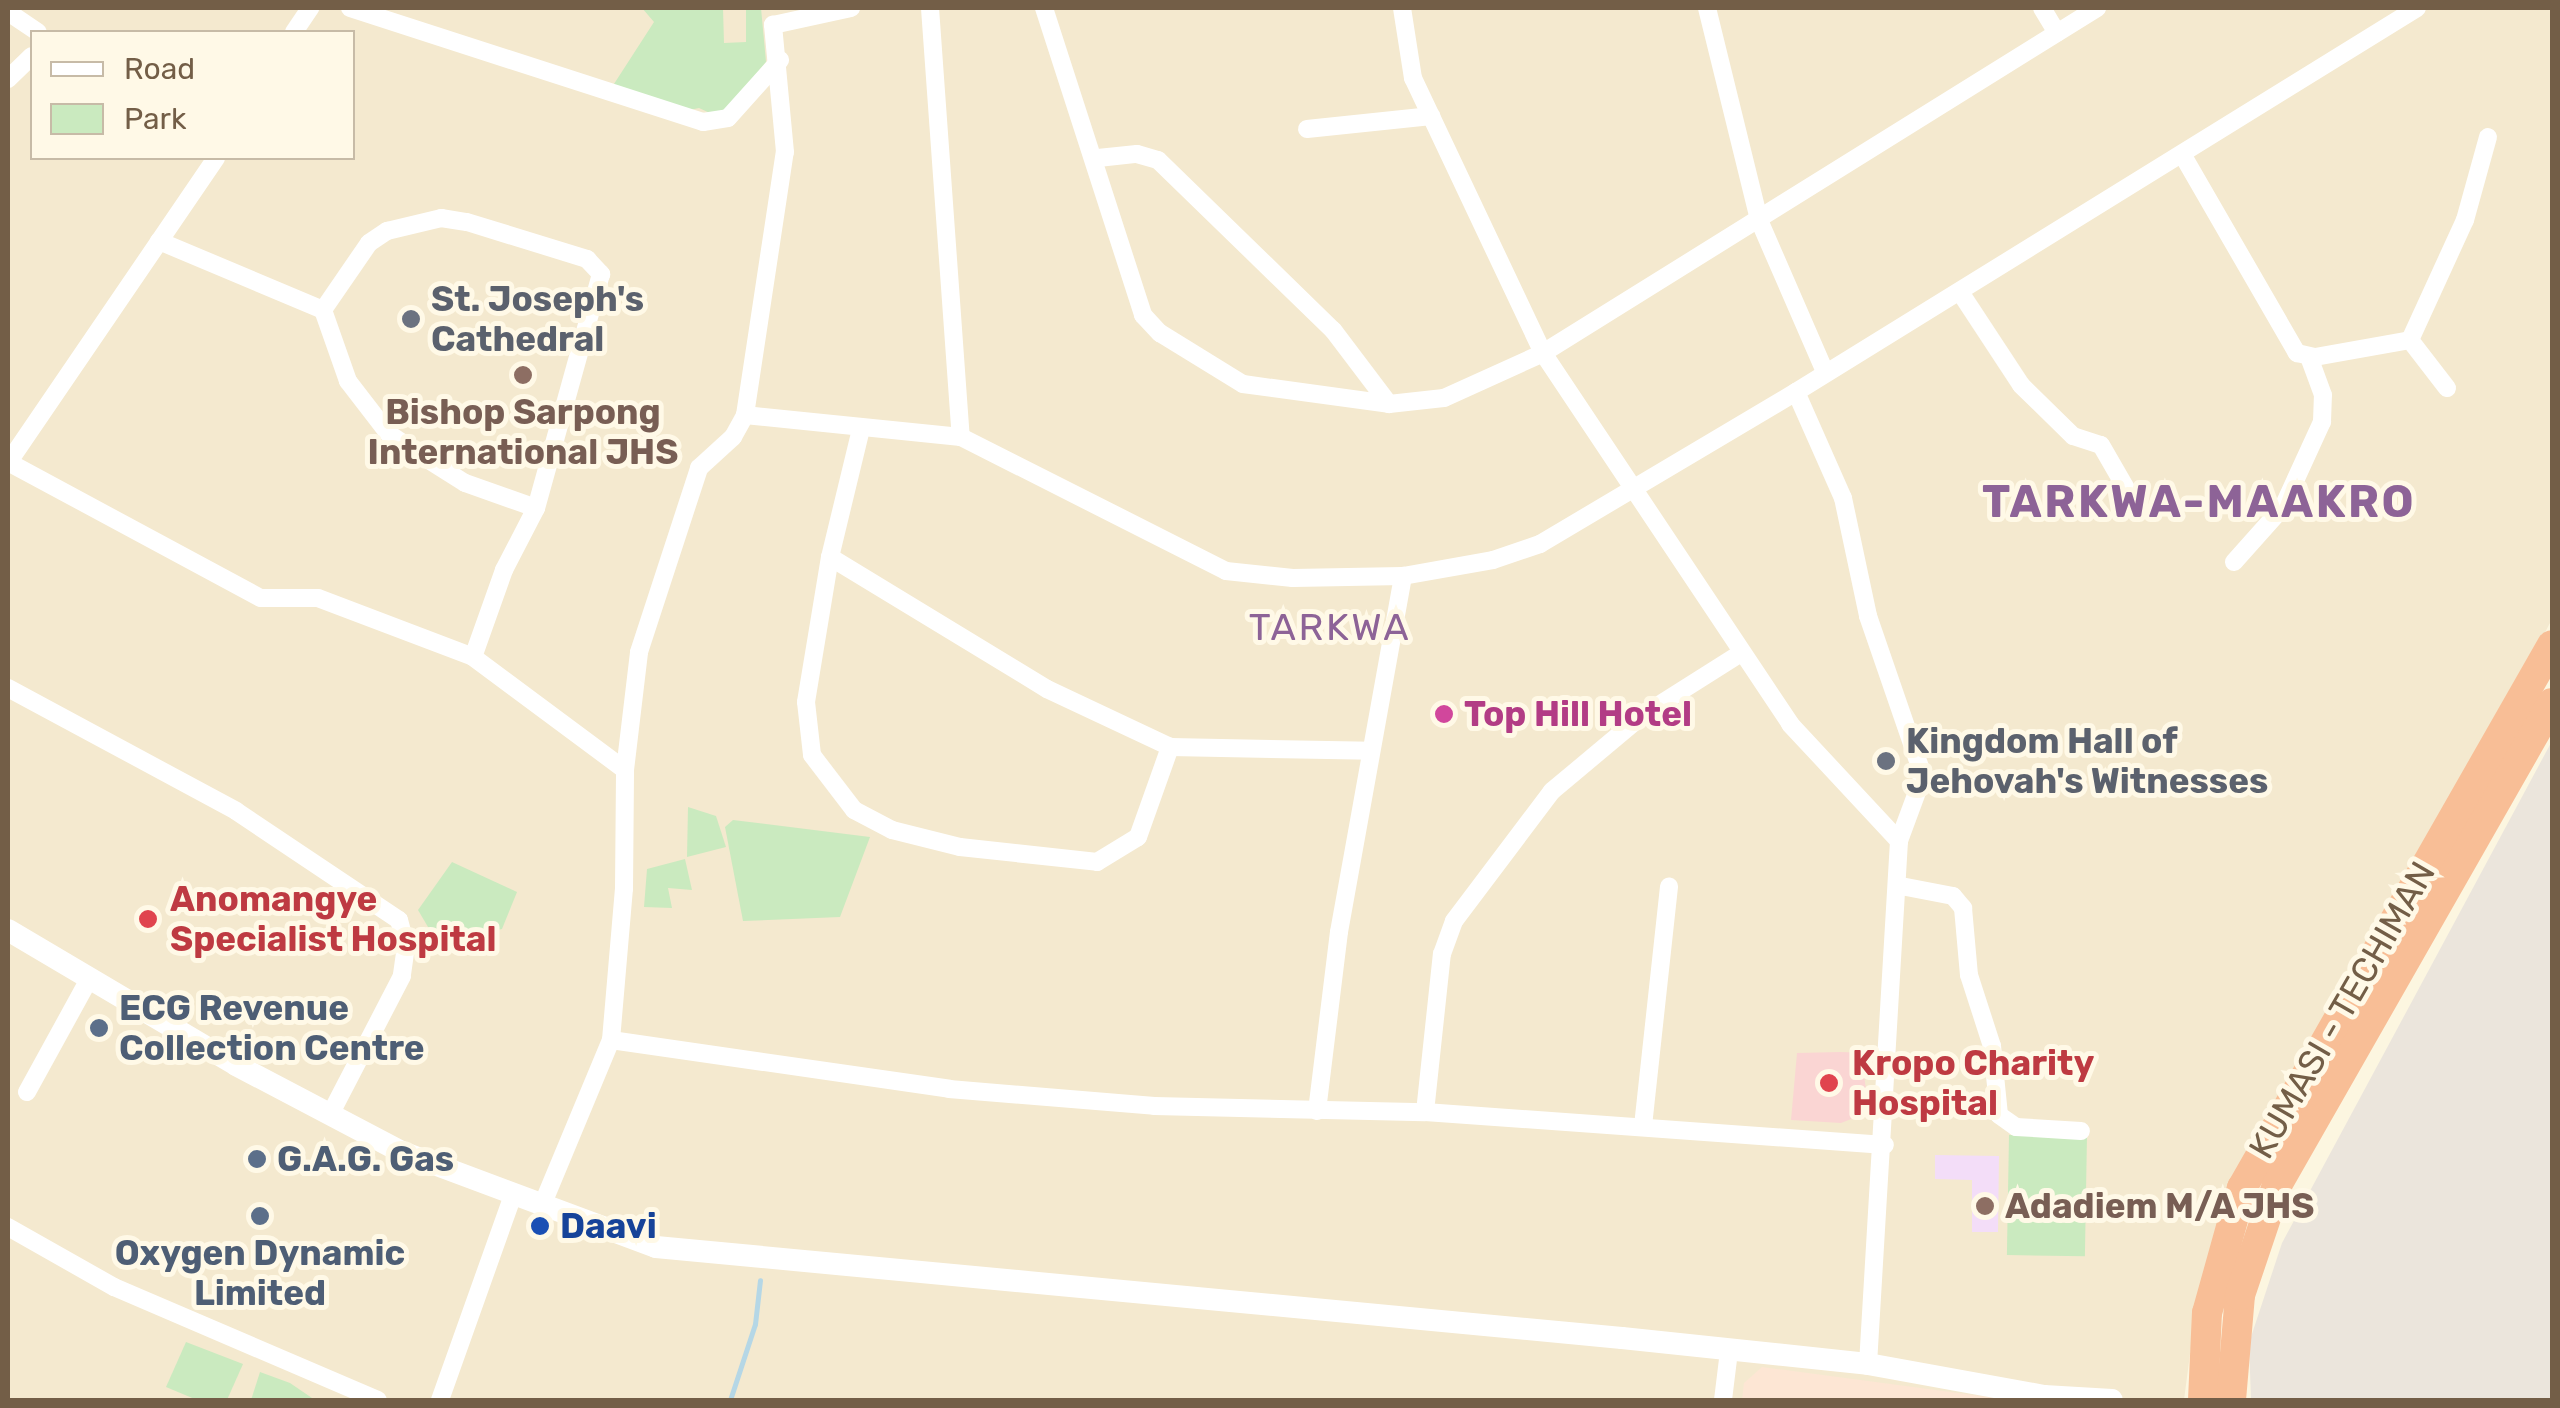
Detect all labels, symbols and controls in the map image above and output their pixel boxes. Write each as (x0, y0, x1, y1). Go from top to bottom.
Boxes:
legend (30, 30, 355, 160)
text: Road (124, 51, 195, 87)
text: Park (124, 101, 186, 137)
place label: St. Joseph's Cathedral (431, 278, 644, 360)
marker: St. Joseph's Cathedral (400, 308, 422, 330)
marker: Bishop Sarpong International JHS (512, 364, 534, 386)
place label: Bishop Sarpong International JHS (368, 391, 678, 473)
district label: TARKWA-MAAKRO (1982, 475, 2416, 529)
district label: TARKWA (1249, 605, 1411, 651)
place label: Top Hill Hotel (1464, 693, 1692, 735)
marker: Top Hill Hotel (1433, 703, 1455, 725)
place label: Kingdom Hall of Jehovah's Witnesses (1906, 720, 2269, 802)
marker: Kingdom Hall of Jehovah's Witnesses (1875, 750, 1897, 772)
street label: KUMASI - TECHIMAN (2240, 854, 2444, 1166)
place label: Anomangye Specialist Hospital (170, 878, 496, 960)
marker: Anomangye Specialist Hospital (135, 906, 161, 932)
place label: ECG Revenue Collection Centre (119, 987, 425, 1069)
marker: ECG Revenue Collection Centre (88, 1017, 110, 1039)
place label: Kropo Charity Hospital (1852, 1042, 2094, 1124)
marker: Kropo Charity Hospital (1816, 1070, 1842, 1096)
place label: G.A.G. Gas (277, 1138, 454, 1180)
marker: G.A.G. Gas (246, 1148, 268, 1170)
place label: Adadiem M/A JHS (2005, 1185, 2315, 1227)
marker: Adadiem M/A JHS (1974, 1195, 1996, 1217)
marker: Oxygen Dynamic Limited (249, 1205, 271, 1227)
place label: Daavi (560, 1205, 657, 1247)
marker: Daavi (529, 1215, 551, 1237)
place label: Oxygen Dynamic Limited (115, 1232, 405, 1314)

